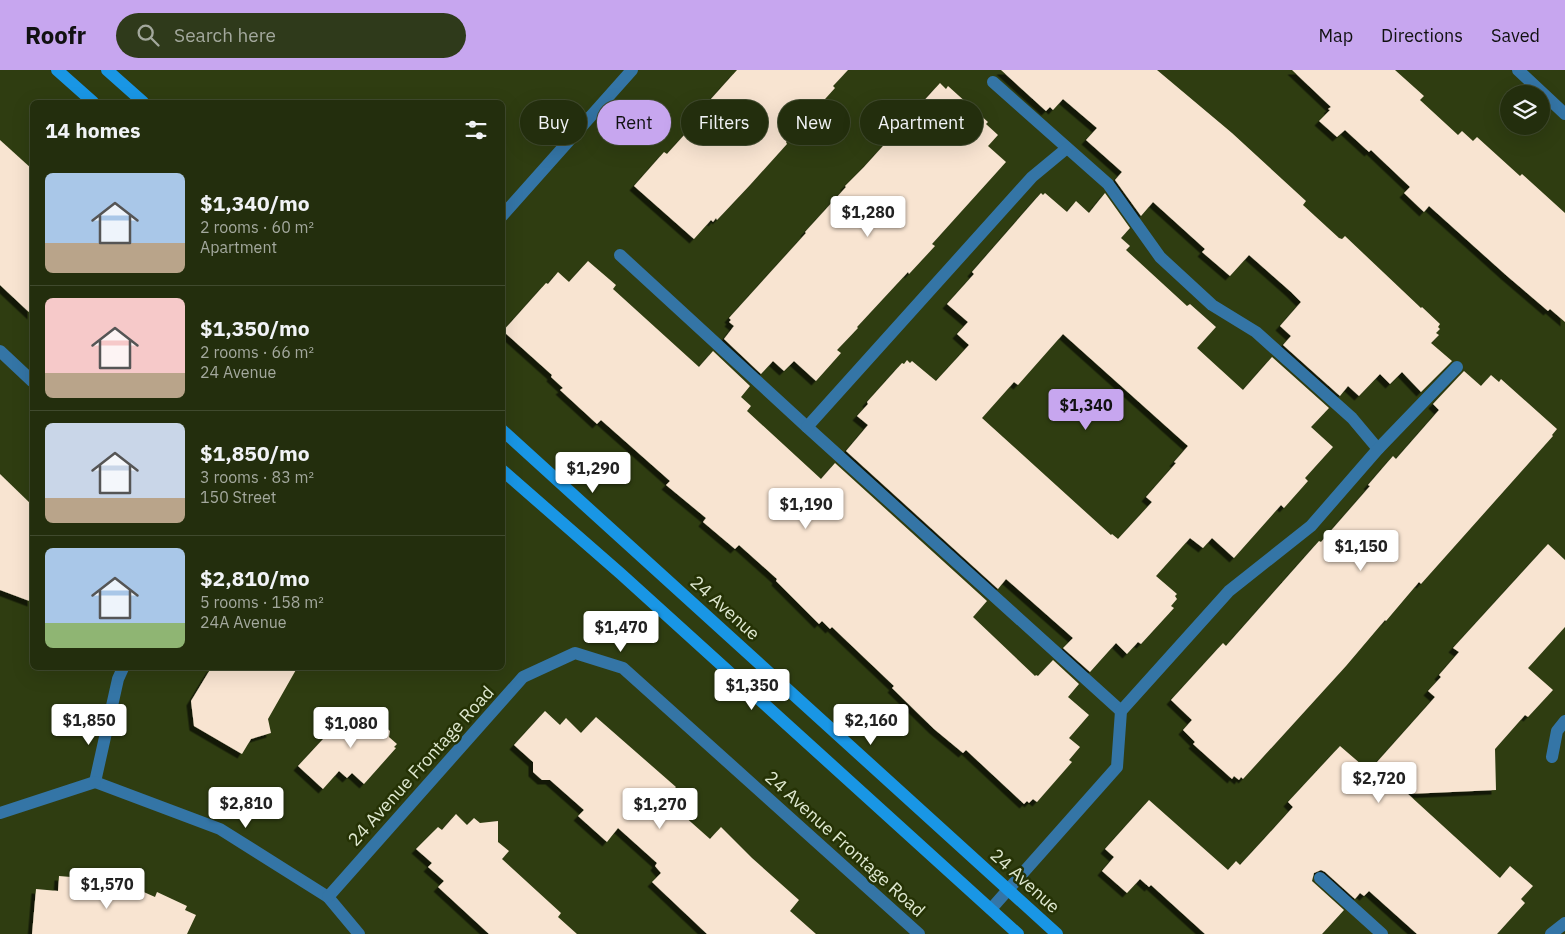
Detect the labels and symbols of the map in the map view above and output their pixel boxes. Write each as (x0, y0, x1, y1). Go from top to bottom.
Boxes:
pin: $1,280 (827, 196, 909, 238)
pin: $1,340 (1045, 388, 1127, 431)
pin: $1,290 (552, 452, 634, 494)
pin: $1,190 (765, 488, 847, 530)
pin: $1,150 (1320, 530, 1402, 572)
street label: 24 Avenue (686, 570, 765, 645)
pin: $1,470 (580, 610, 662, 653)
pin: $1,350 (711, 668, 793, 711)
street label: 24 Avenue Frontage Road (343, 681, 499, 850)
pin: $1,850 (48, 704, 130, 746)
pin: $2,160 (830, 704, 912, 746)
pin: $1,080 (310, 706, 392, 749)
pin: $2,720 (1338, 762, 1420, 804)
street label: 24 Avenue Frontage Road (761, 766, 930, 922)
pin: $2,810 (205, 786, 287, 829)
pin: $1,270 (619, 788, 701, 830)
street label: 24 Avenue (986, 843, 1065, 918)
pin: $1,570 (66, 868, 148, 910)

